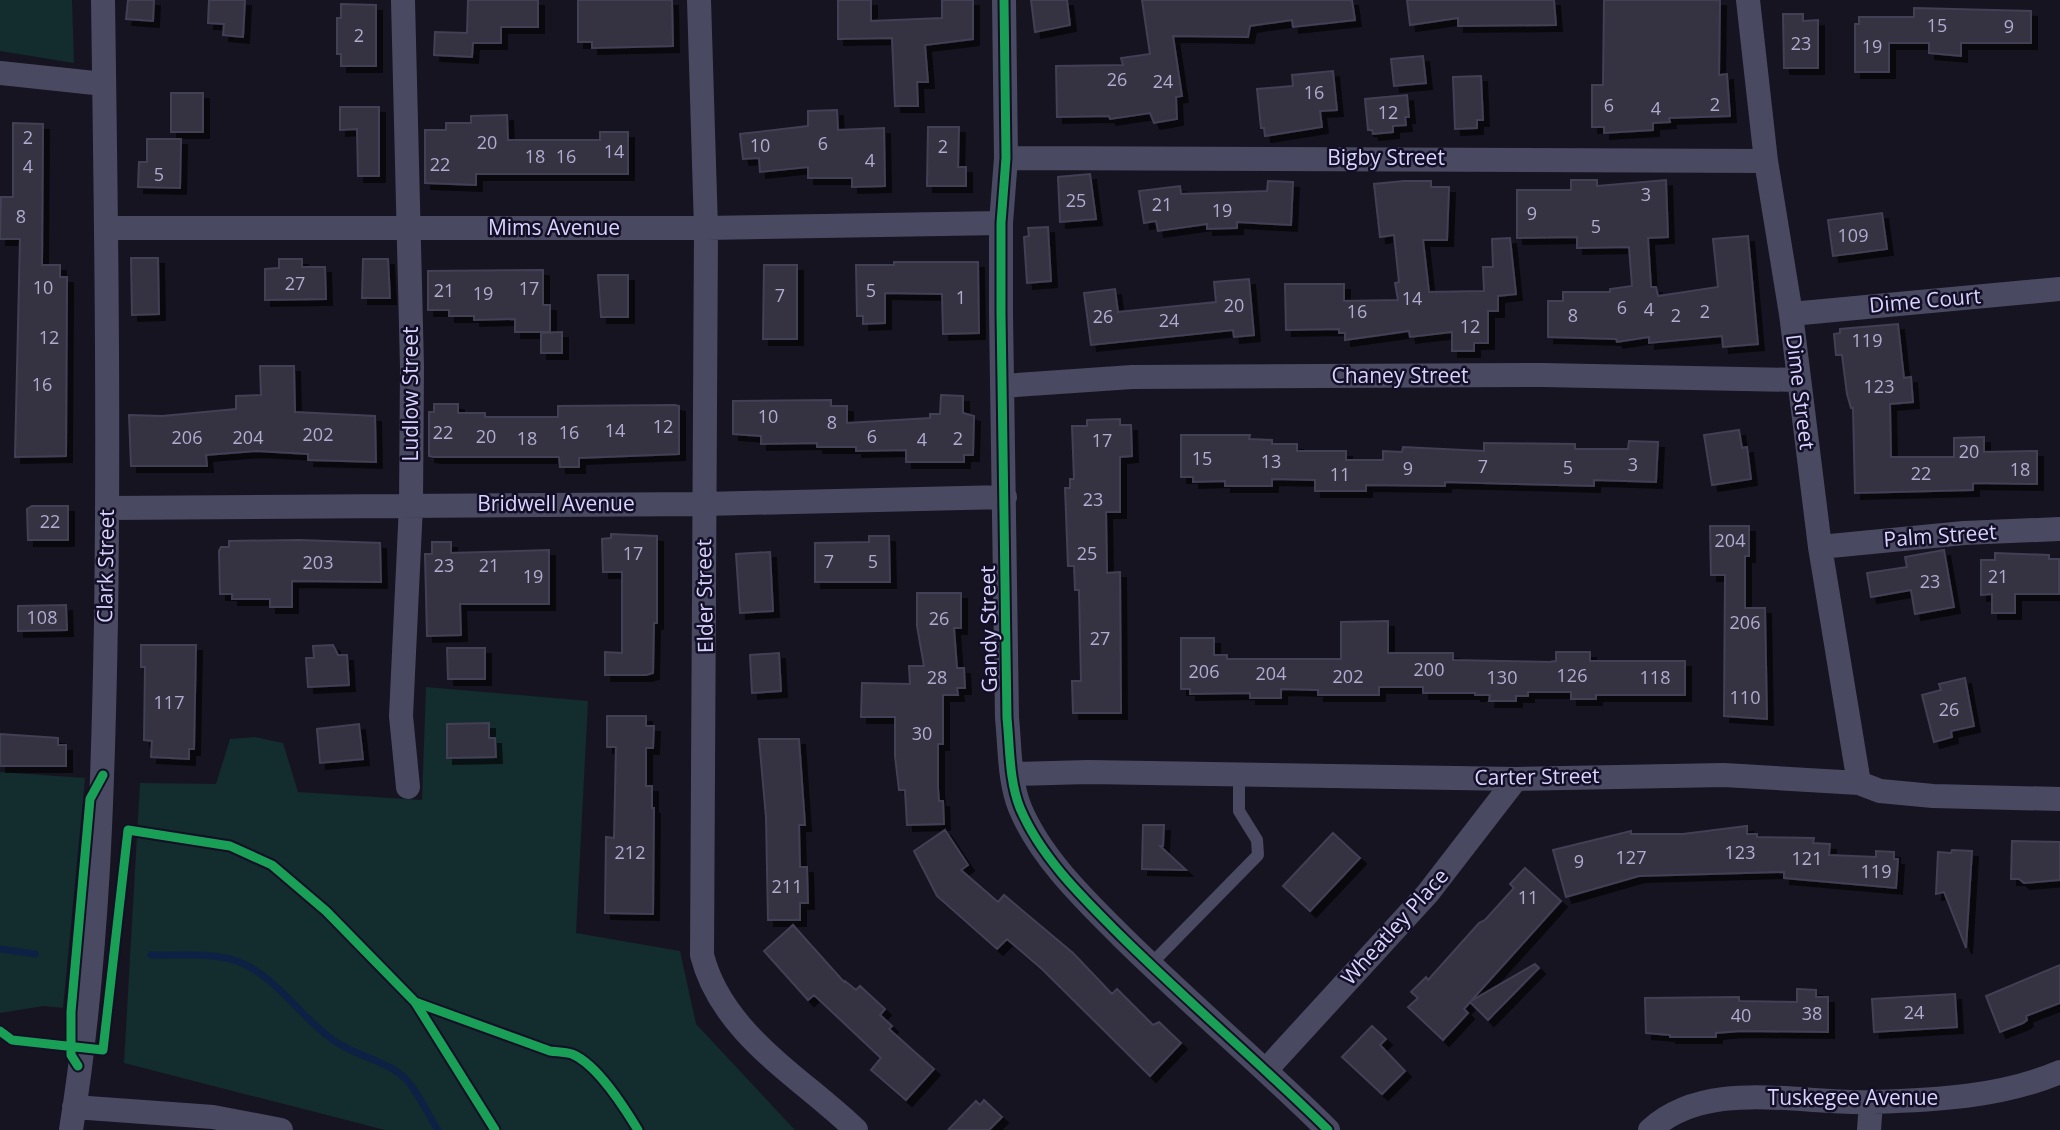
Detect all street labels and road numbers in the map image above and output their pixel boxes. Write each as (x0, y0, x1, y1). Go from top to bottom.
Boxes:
street label: Bigby Street (1327, 143, 1445, 171)
street label: Mims Avenue (488, 213, 620, 241)
street label: Dime Court (1868, 281, 1982, 319)
street label: Ludlow Street (396, 326, 424, 462)
street label: Dime Street (1780, 333, 1822, 451)
street label: Chaney Street (1331, 361, 1469, 389)
street label: Bridwell Avenue (477, 489, 635, 517)
street label: Clark Street (90, 509, 120, 623)
street label: Palm Street (1883, 517, 1997, 553)
street label: Elder Street (689, 539, 719, 653)
street label: Gandy Street (973, 565, 1003, 693)
street label: Carter Street (1474, 761, 1600, 791)
street label: Wheatley Place (1334, 862, 1454, 991)
street label: Tuskegee Avenue (1768, 1083, 1938, 1111)

